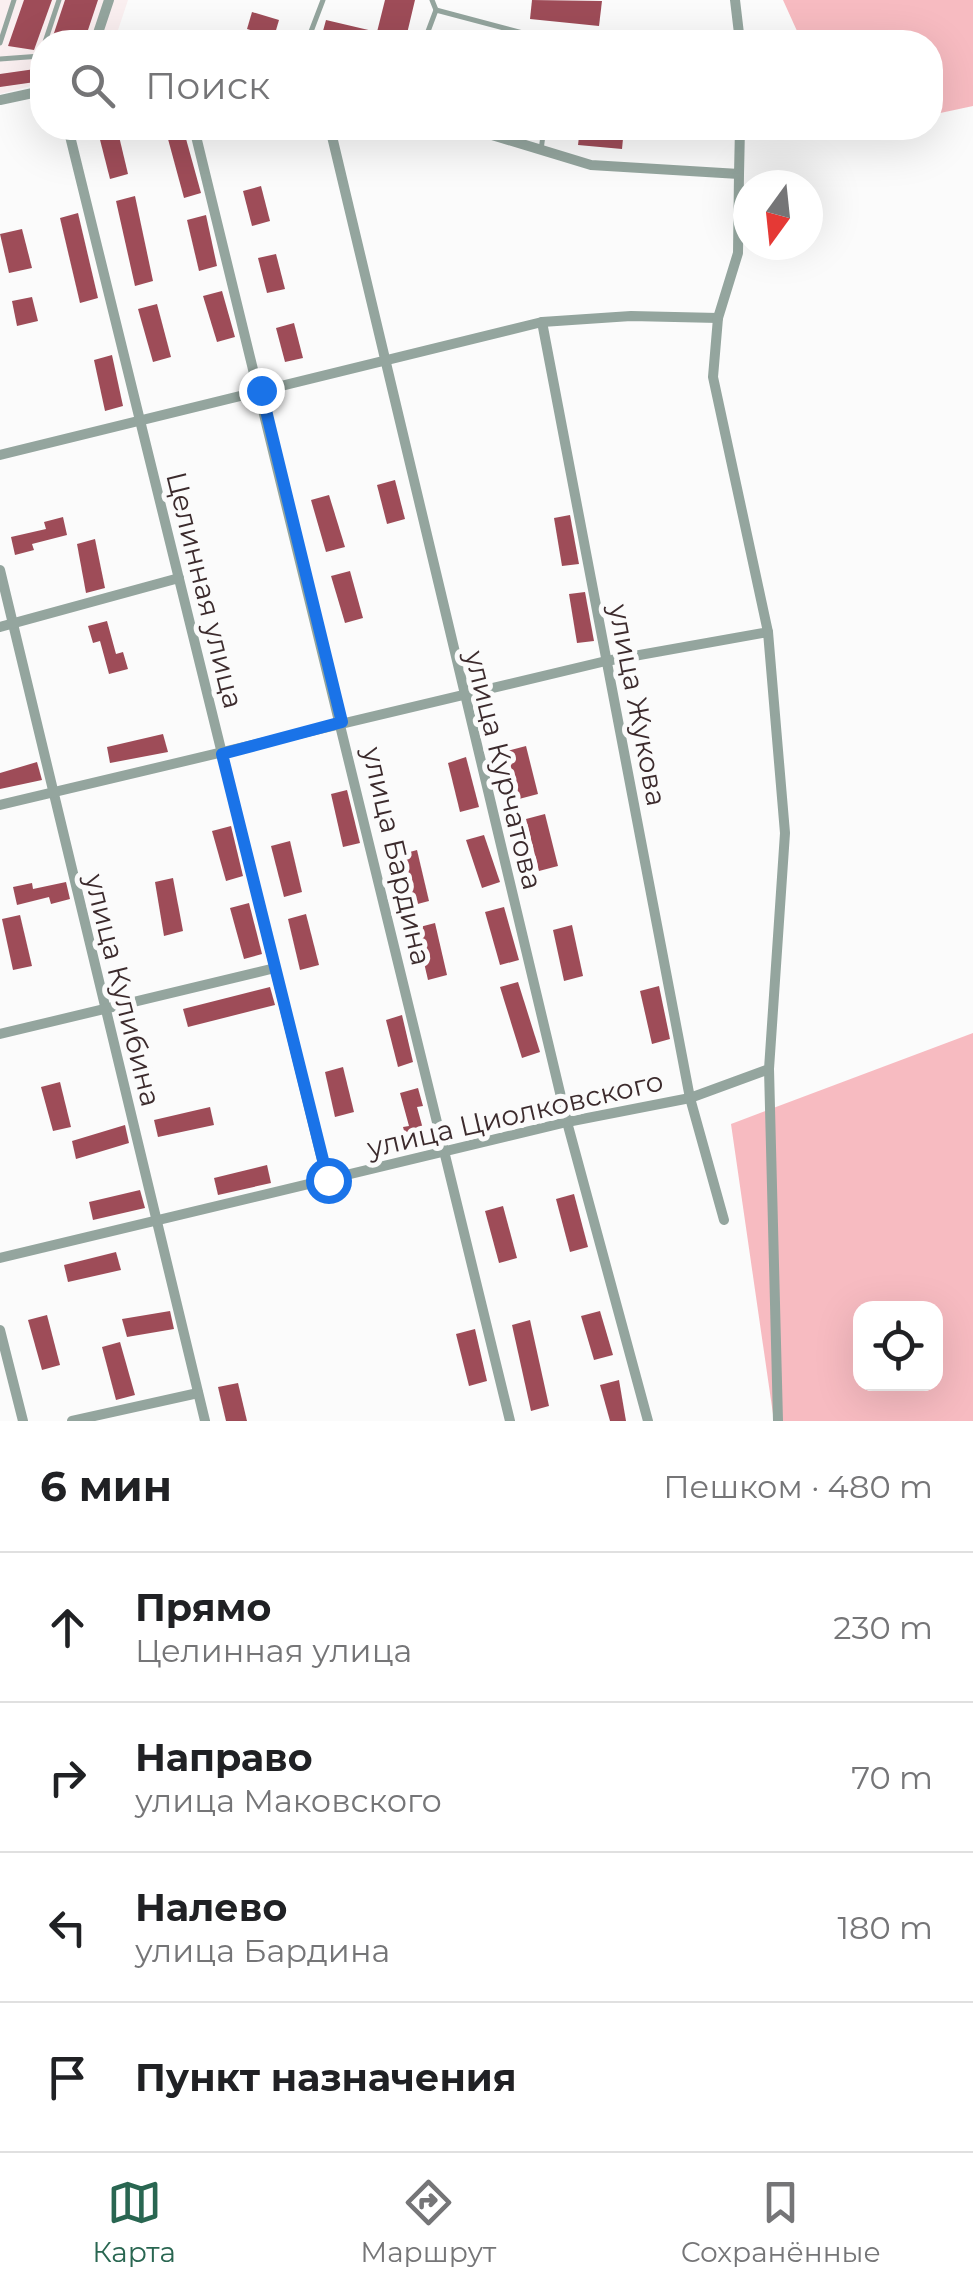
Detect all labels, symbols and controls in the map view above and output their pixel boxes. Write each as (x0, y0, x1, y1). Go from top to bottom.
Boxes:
search box (30, 30, 943, 140)
icon: search (65, 58, 120, 113)
text: Поиск (145, 62, 270, 109)
north arrow (733, 170, 823, 260)
route end (239, 368, 285, 414)
street label: Целинная улица (159, 468, 251, 712)
street label: улица Жукова (602, 600, 674, 809)
street label: улица Курчатова (458, 646, 550, 893)
street label: улица Бардина (355, 742, 439, 969)
street label: улица Кулибина (77, 869, 168, 1110)
street label: улица Циолковского (363, 1063, 666, 1165)
route start (306, 1158, 352, 1204)
map controls (853, 1301, 943, 1391)
button: locate (853, 1301, 943, 1391)
text: 6 мин (40, 1460, 172, 1512)
text: Пешком · 480 m (663, 1467, 933, 1506)
text: Прямо (135, 1584, 271, 1631)
icon: ahead (40, 1600, 95, 1655)
text: 230 m (833, 1608, 933, 1647)
text: Целинная улица (135, 1631, 412, 1670)
text: Направо (135, 1734, 313, 1781)
icon: right (40, 1750, 95, 1805)
text: 70 m (851, 1758, 933, 1797)
text: улица Маковского (135, 1781, 442, 1820)
text: Налево (135, 1884, 287, 1931)
icon: left (40, 1900, 95, 1955)
text: 180 m (838, 1908, 933, 1947)
text: улица Бардина (135, 1931, 390, 1970)
icon: arrive (40, 2050, 95, 2105)
text: Пункт назначения (135, 2054, 517, 2101)
tab: Карта (92, 2175, 176, 2269)
tab: Маршрут (360, 2175, 496, 2269)
tab: Сохранённые (681, 2175, 881, 2269)

